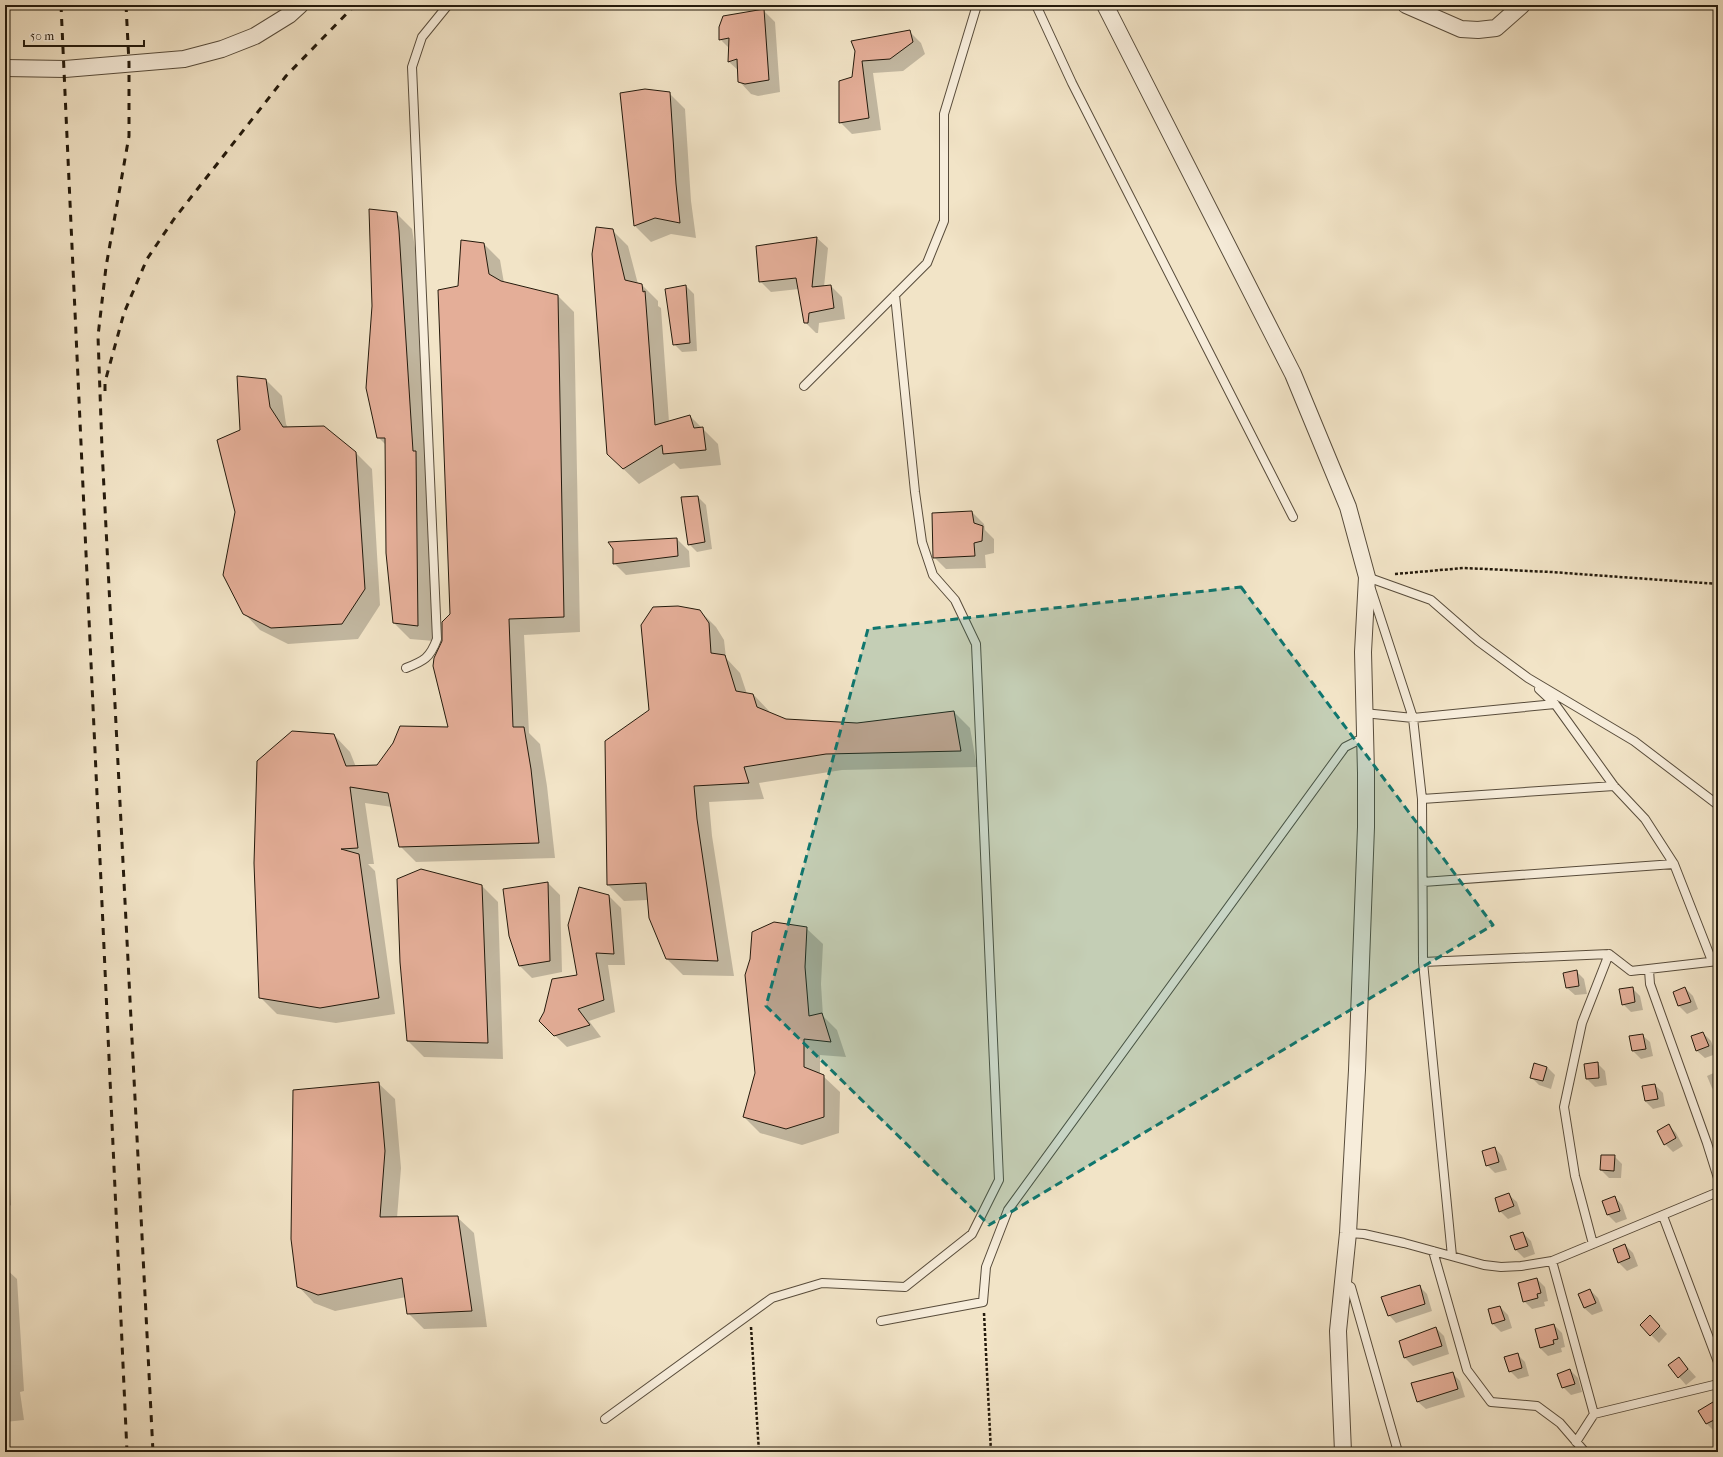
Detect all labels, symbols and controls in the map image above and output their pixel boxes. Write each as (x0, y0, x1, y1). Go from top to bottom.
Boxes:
scale bar (24, 22, 144, 48)
text: 50 m (30, 29, 54, 43)

